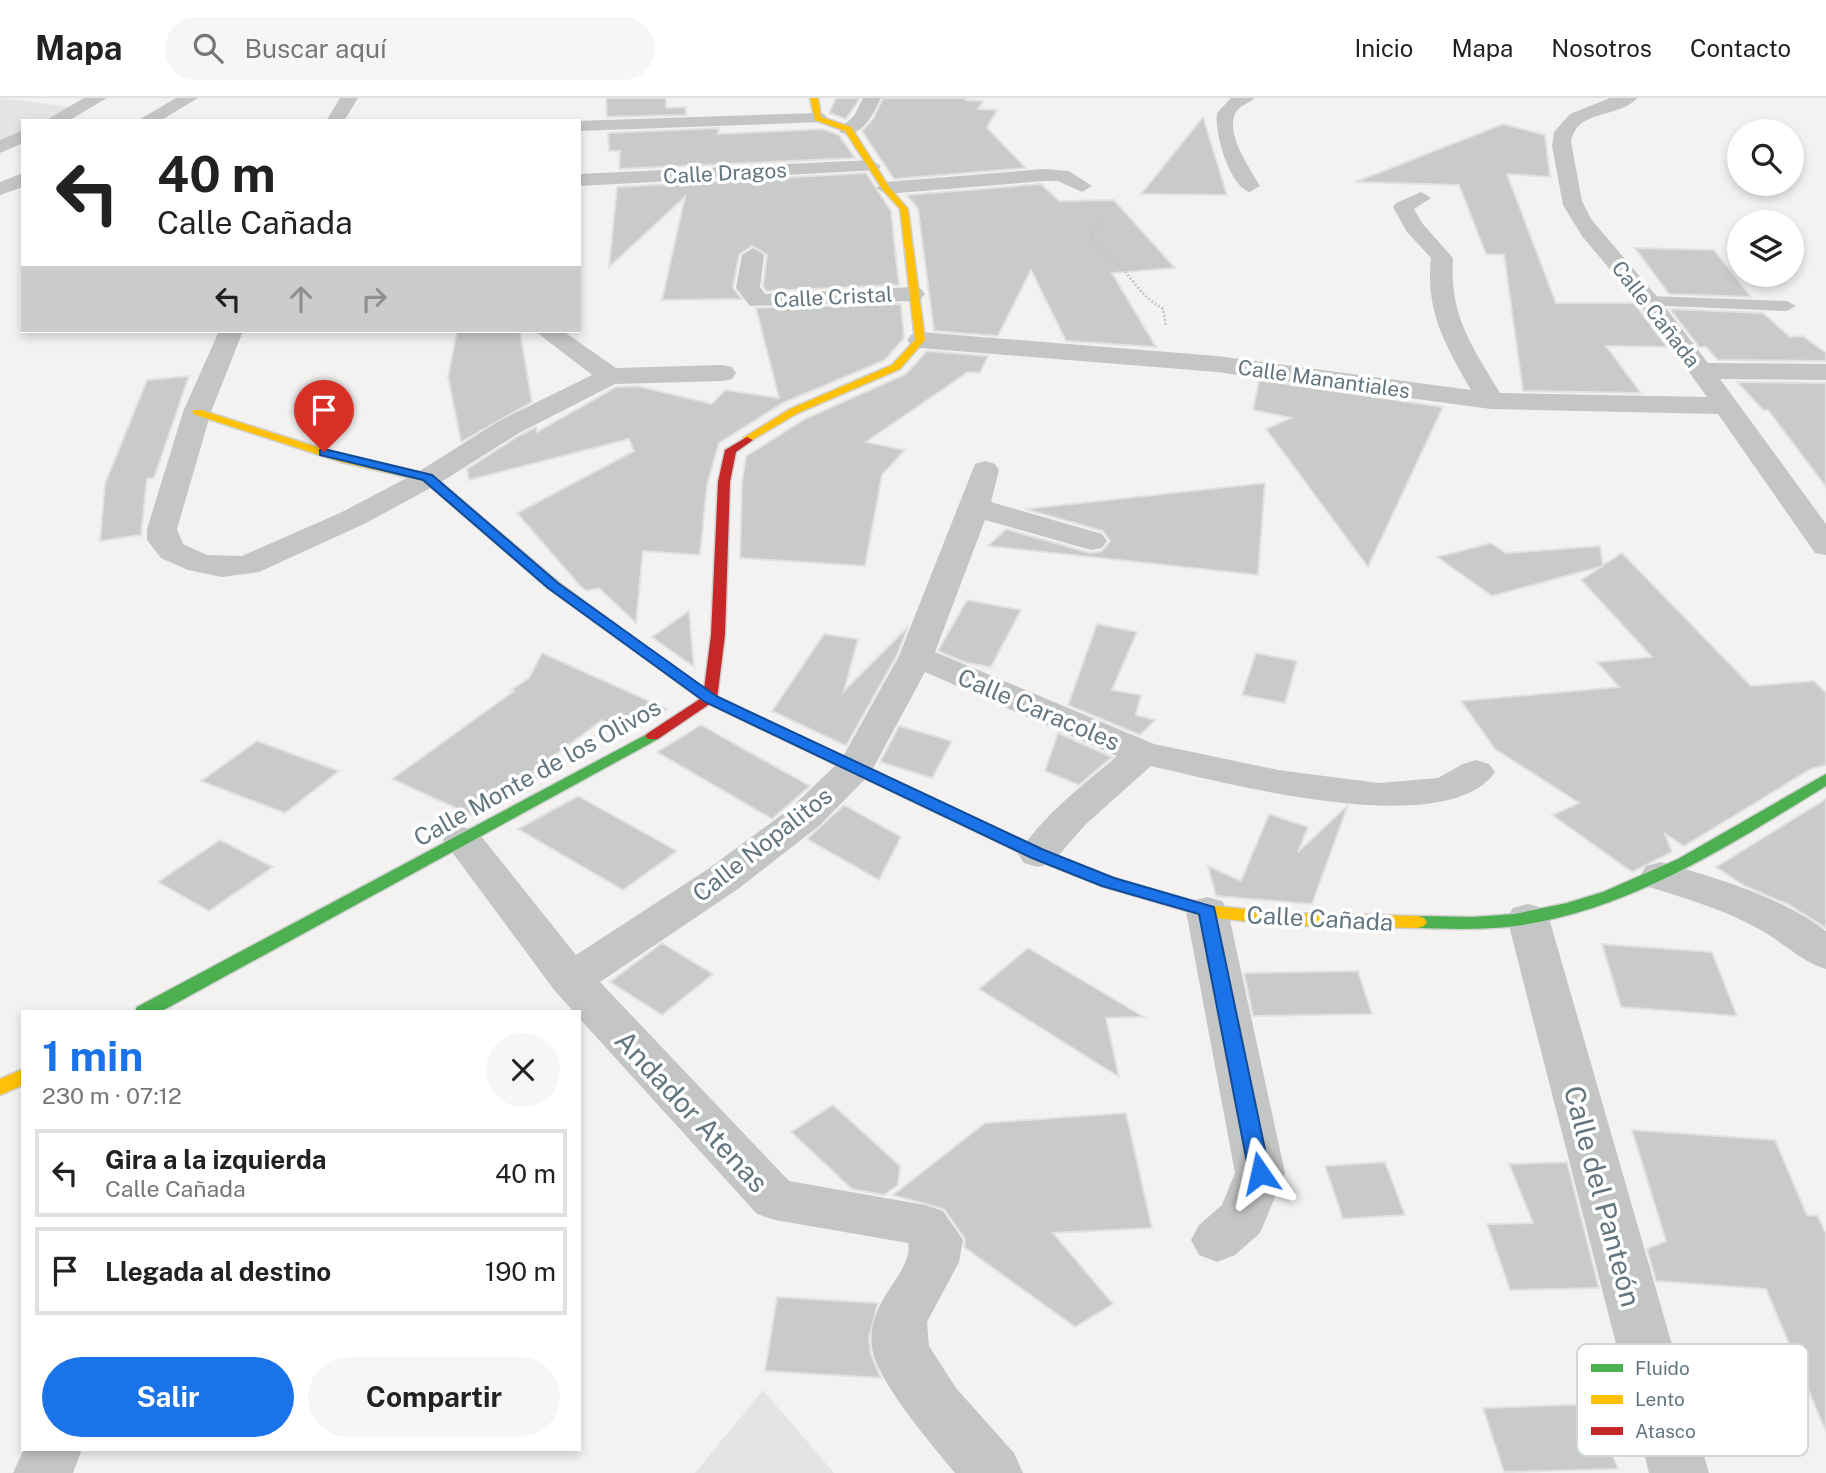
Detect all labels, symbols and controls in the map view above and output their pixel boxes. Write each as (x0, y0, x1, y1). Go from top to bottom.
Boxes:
search box (165, 17, 655, 80)
text: Mapa (35, 29, 123, 67)
icon: search (189, 29, 227, 67)
text: Buscar aquí (245, 33, 386, 64)
text: Inicio (1354, 34, 1413, 62)
text: Mapa (1451, 34, 1513, 62)
text: Nosotros (1551, 34, 1652, 62)
text: Contacto (1690, 34, 1791, 62)
map controls (1727, 119, 1804, 287)
button: search (1727, 119, 1804, 196)
text: 40 m (157, 145, 276, 203)
icon: left (42, 147, 133, 238)
street label: Calle Dragos (663, 157, 787, 189)
text: Calle Cañada (157, 204, 353, 241)
button: layers (1727, 210, 1804, 287)
street label: Calle Cañada (1607, 256, 1705, 372)
icon: left (209, 280, 247, 318)
icon: ahead (282, 280, 320, 318)
icon: right (355, 280, 393, 318)
street label: Calle Cristal (773, 281, 893, 313)
street label: Calle Manantiales (1236, 355, 1412, 403)
pin (294, 380, 354, 452)
icon: arrive (305, 391, 343, 429)
street label: Calle Caracoles (954, 662, 1124, 756)
street label: Calle Monte de los Olivos (409, 692, 665, 852)
street label: Calle Nopalitos (687, 781, 837, 907)
street label: Calle Cañada (1246, 900, 1394, 936)
street label: Andador Atenas (609, 1023, 775, 1199)
text: 1 min (42, 1031, 143, 1080)
button: close (486, 1033, 560, 1107)
text: 230 m · 07:12 (42, 1082, 182, 1109)
street label: Calle del Panteón (1558, 1082, 1648, 1310)
position arrow (1223, 1136, 1297, 1210)
text: Gira a la izquierda (105, 1144, 327, 1175)
icon: left (46, 1154, 84, 1192)
text: 40 m (495, 1158, 556, 1189)
text: Calle Cañada (105, 1175, 246, 1202)
icon: arrive (46, 1252, 84, 1290)
text: Llegada al destino (105, 1256, 331, 1287)
text: 190 m (485, 1256, 556, 1287)
legend (1577, 1344, 1808, 1456)
button: Salir (42, 1357, 294, 1437)
button: Compartir (308, 1357, 560, 1437)
text: Fluido (1635, 1357, 1690, 1379)
text: Lento (1635, 1388, 1685, 1410)
text: Atasco (1635, 1420, 1696, 1442)

